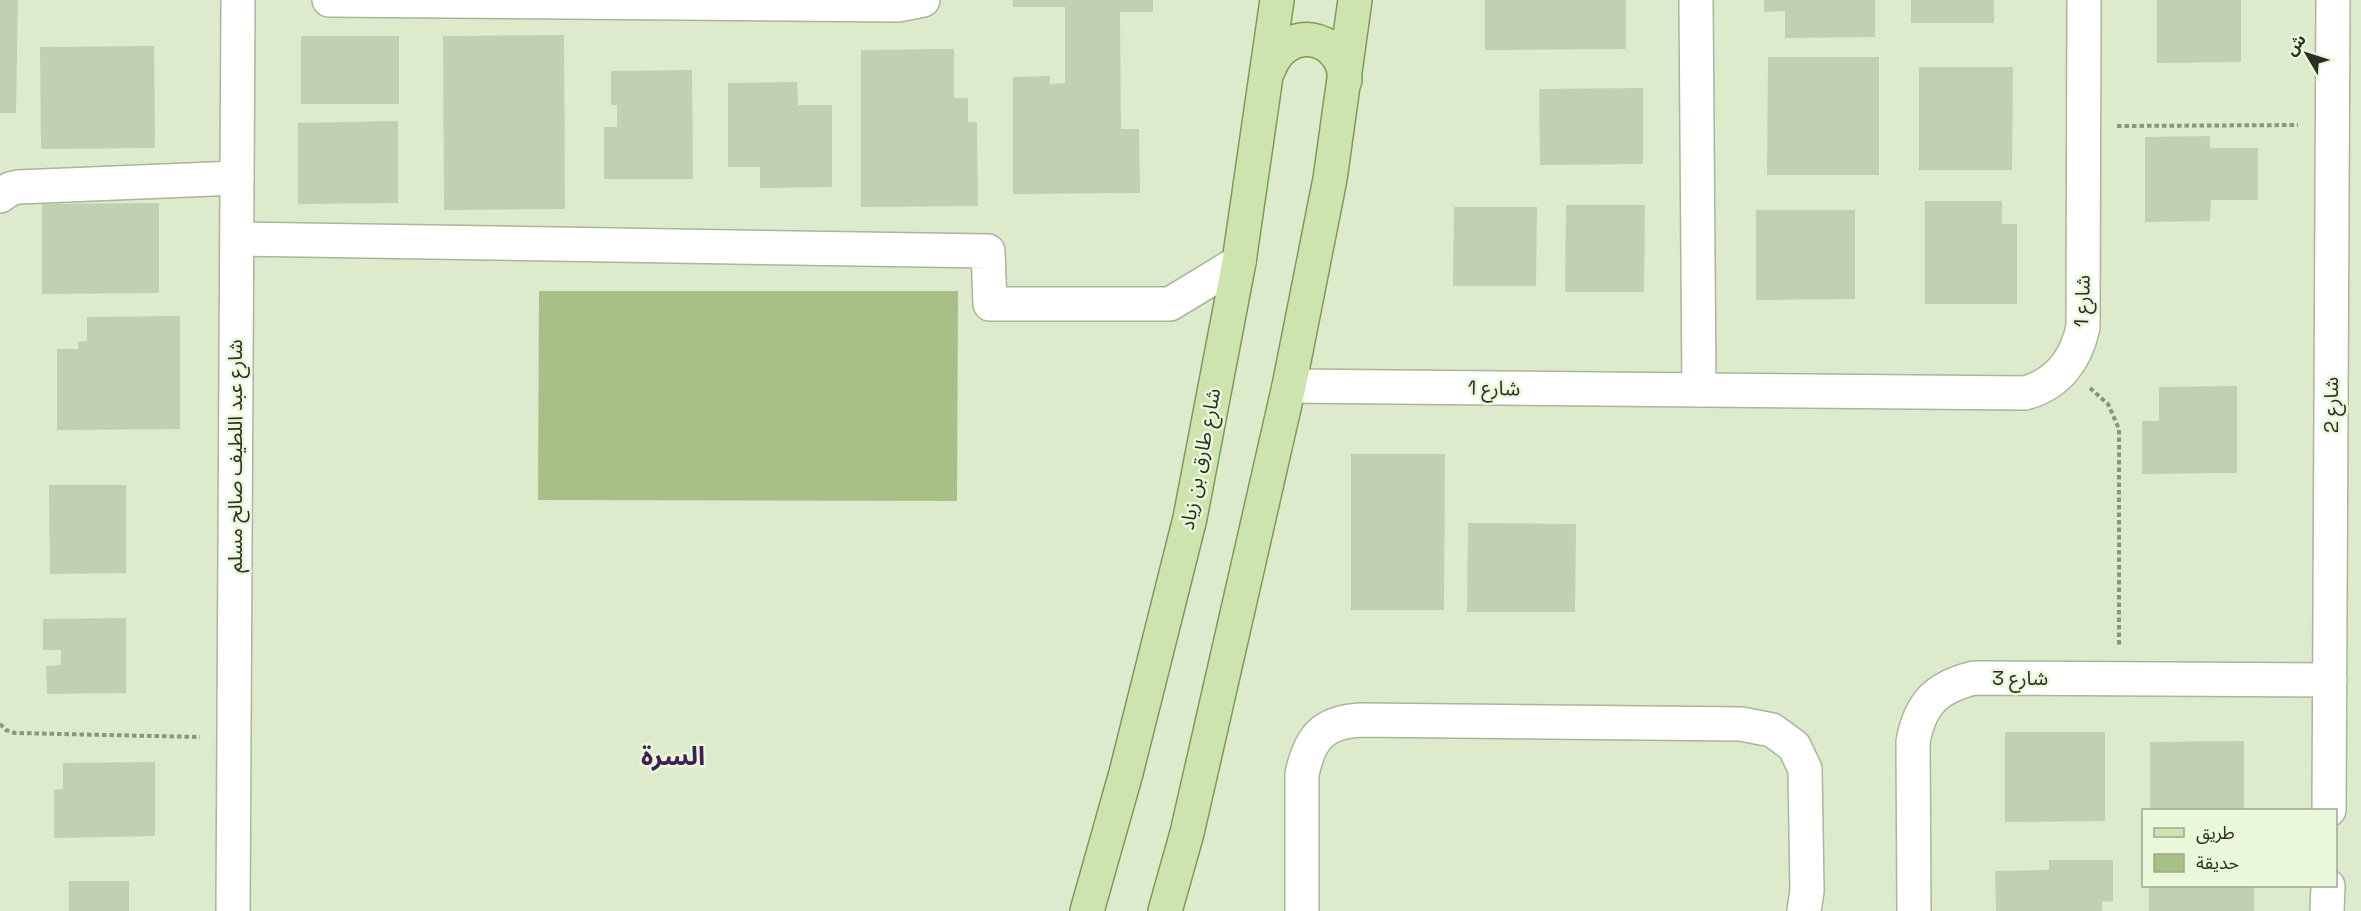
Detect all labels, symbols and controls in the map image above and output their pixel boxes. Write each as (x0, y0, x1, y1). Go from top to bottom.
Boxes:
north arrow (2277, 24, 2337, 84)
text: ش (2281, 30, 2311, 60)
street label: شارع 1 (2068, 274, 2098, 328)
street label: شارع عبد اللطيف صالح مسلم (222, 339, 250, 573)
street label: شارع 1 (1467, 375, 1520, 403)
street label: شارع 2 (2318, 377, 2346, 433)
street label: شارع طارق بن زياد (1173, 386, 1228, 533)
street label: شارع 3 (1992, 665, 2048, 693)
district label: السرة (641, 739, 705, 773)
legend (2142, 809, 2337, 887)
text: طريق (2196, 821, 2235, 844)
text: حديقة (2196, 851, 2239, 874)

